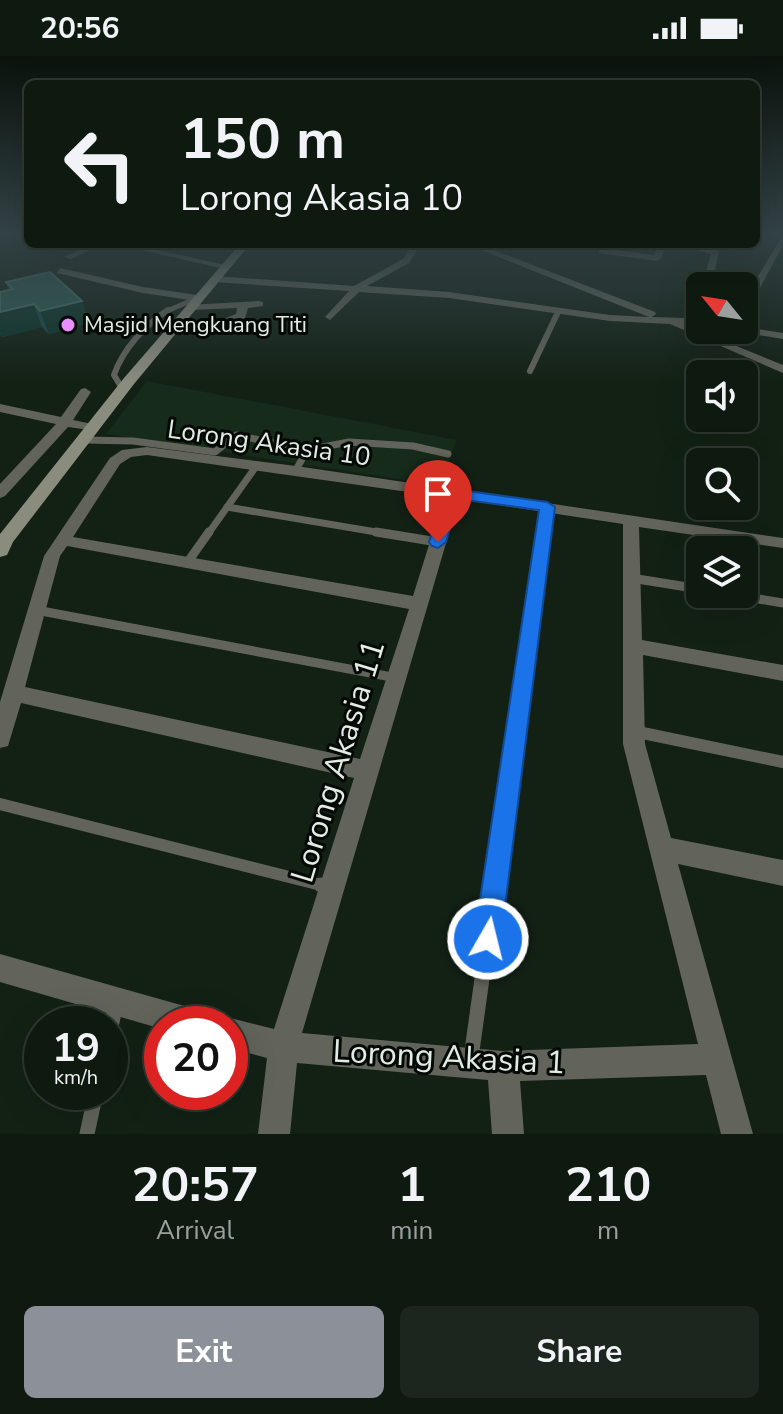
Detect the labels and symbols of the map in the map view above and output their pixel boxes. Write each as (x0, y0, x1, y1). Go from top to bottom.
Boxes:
north arrow (686, 272, 758, 344)
place label: Masjid Mengkuang Titi (84, 310, 307, 340)
marker: Masjid Mengkuang Titi (59, 316, 77, 334)
street label: Lorong Akasia 10 (165, 411, 373, 475)
pin (404, 460, 472, 542)
street label: Lorong Akasia 11 (281, 634, 395, 888)
position arrow (446, 897, 530, 981)
speed limit sign: 20 (144, 1006, 248, 1110)
street label: Lorong Akasia 1 (332, 1029, 566, 1085)

